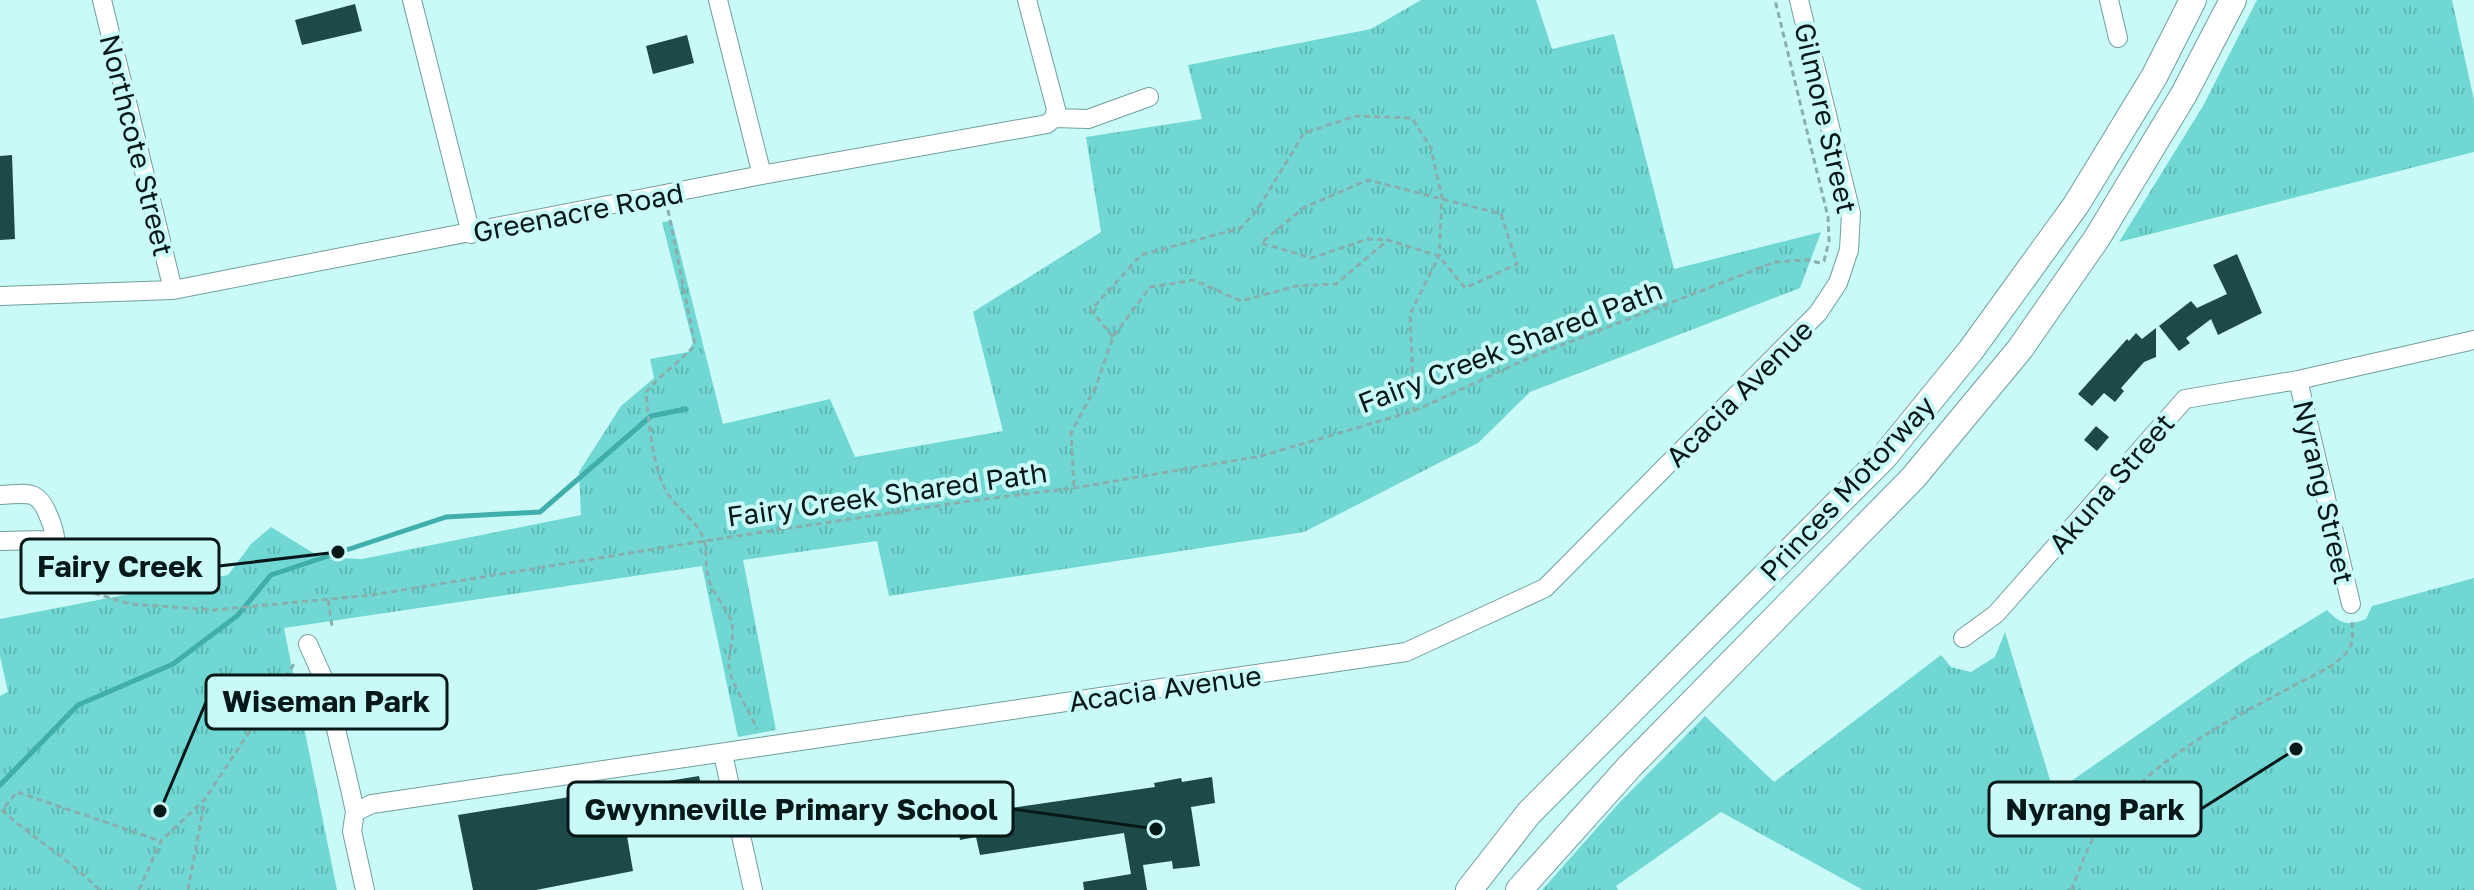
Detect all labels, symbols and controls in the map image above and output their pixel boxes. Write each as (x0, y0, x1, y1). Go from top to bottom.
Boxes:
street label: Gilmore Street (1788, 20, 1864, 216)
street label: Northcote Street (93, 31, 181, 259)
street label: Greenacre Road (470, 175, 686, 249)
street label: Fairy Creek Shared Path (1353, 273, 1667, 419)
street label: Acacia Avenue (1659, 313, 1819, 473)
street label: Princes Motorway (1753, 388, 1941, 587)
street label: Nyrang Street (2287, 397, 2361, 587)
street label: Akuna Street (2041, 406, 2181, 560)
street label: Fairy Creek Shared Path (725, 455, 1049, 533)
callout: Fairy Creek (21, 539, 219, 593)
text: Fairy Creek (37, 548, 204, 584)
street label: Acacia Avenue (1067, 658, 1263, 718)
callout: Wiseman Park (206, 675, 447, 729)
text: Wiseman Park (222, 683, 431, 719)
callout: Gwynneville Primary School (568, 782, 1013, 836)
callout: Nyrang Park (1989, 782, 2201, 836)
text: Gwynneville Primary School (584, 791, 998, 827)
text: Nyrang Park (2005, 791, 2185, 827)

